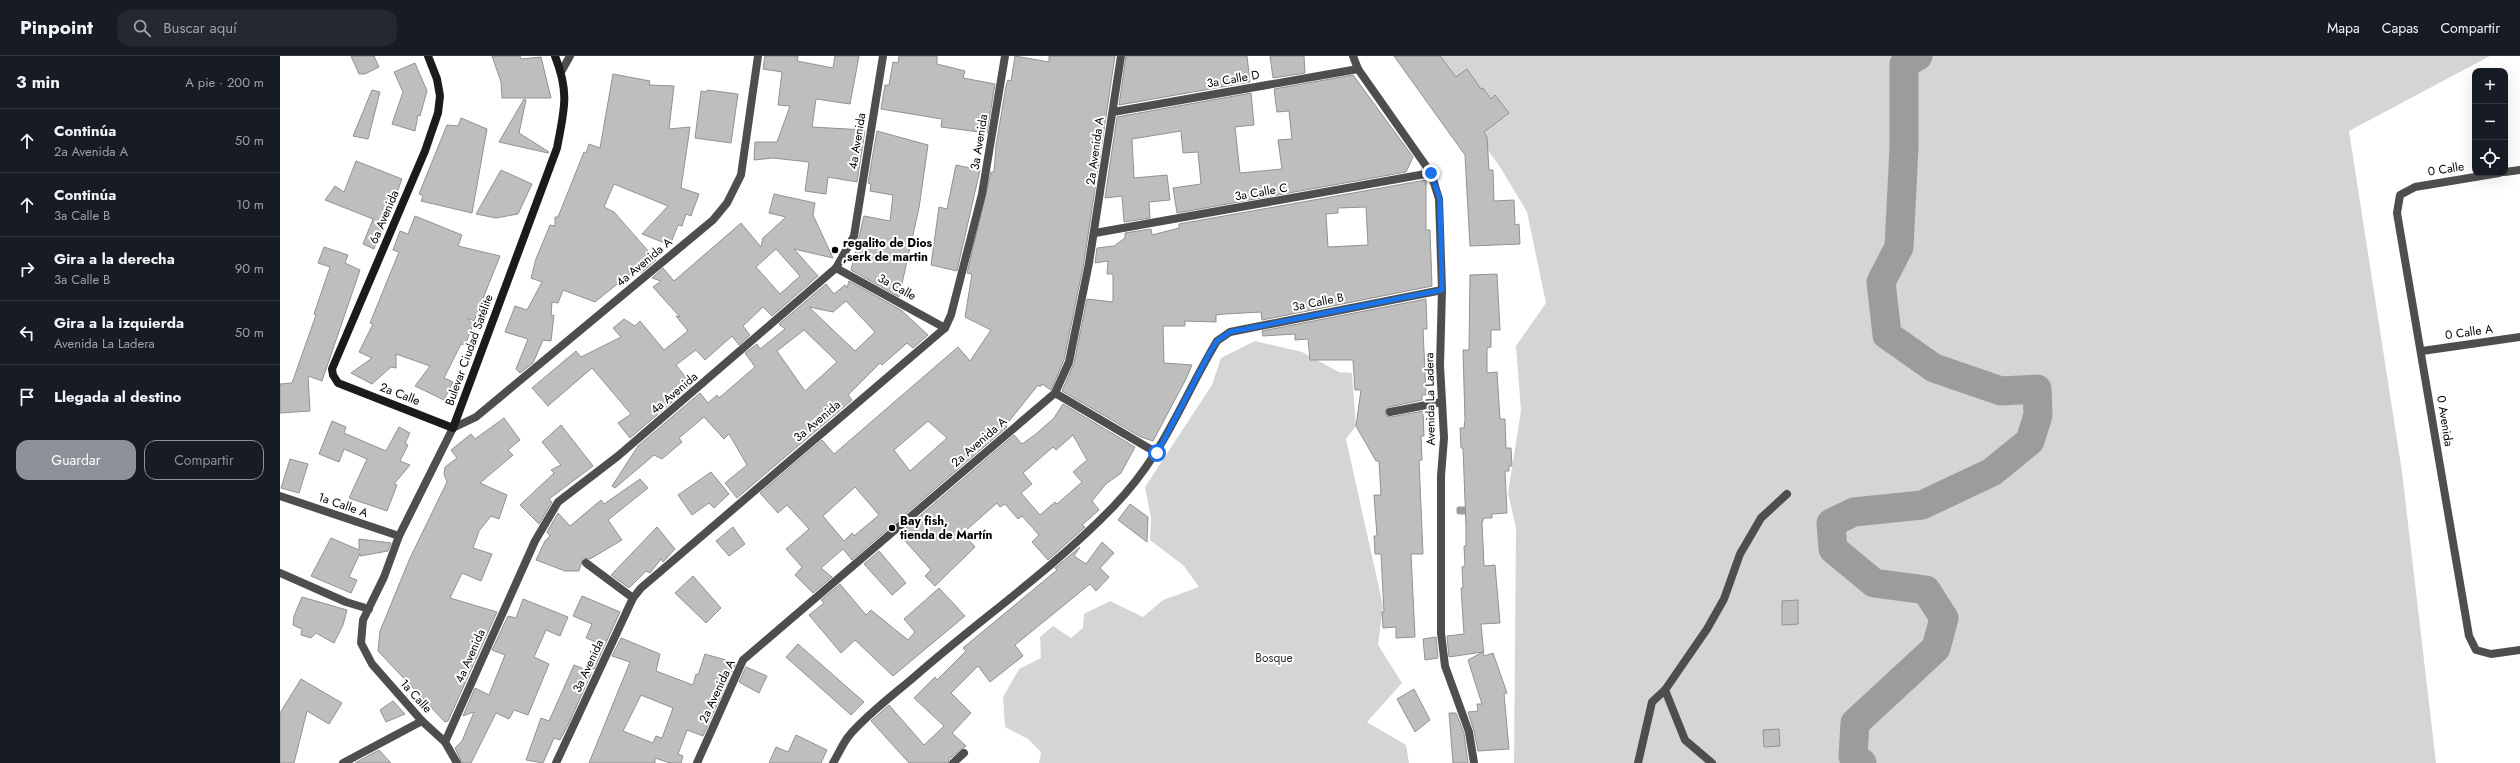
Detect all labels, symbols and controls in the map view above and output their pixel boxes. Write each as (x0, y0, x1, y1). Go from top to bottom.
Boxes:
search box (117, 10, 397, 46)
text: Pinpoint (20, 14, 93, 41)
icon: search (131, 17, 153, 39)
text: Buscar aquí (163, 17, 237, 39)
text: Mapa (2327, 18, 2360, 38)
text: Capas (2382, 18, 2419, 38)
text: Compartir (2441, 18, 2500, 38)
street label: 3a Calle D (1205, 66, 1261, 92)
map controls (2472, 68, 2508, 176)
button: + (2472, 68, 2508, 104)
text: 3 min (16, 70, 60, 94)
text: A pie · 200 m (185, 73, 264, 92)
button: − (2472, 104, 2508, 140)
street label: 4a Avenida (844, 111, 870, 171)
street label: 3a Avenida (966, 112, 992, 171)
street label: 2a Avenida A (1081, 116, 1109, 186)
text: Continúa (54, 120, 116, 142)
icon: ahead (16, 130, 38, 152)
text: 50 m (235, 131, 264, 150)
button: locate (2472, 140, 2508, 176)
text: 2a Avenida A (54, 142, 128, 161)
street label: 0 Calle (2427, 157, 2465, 181)
route end (1422, 164, 1440, 182)
street label: 3a Calle C (1233, 178, 1289, 206)
text: Continúa (54, 184, 116, 206)
street label: 6a Avenida (365, 187, 403, 247)
icon: ahead (16, 194, 38, 216)
text: 10 m (236, 195, 264, 214)
text: 3a Calle B (54, 206, 110, 225)
street label: 4a Avenida A (612, 233, 676, 291)
place label: regalito de Dios ,serk de martin (843, 234, 933, 266)
marker: regalito de Dios ,serk de martin (830, 245, 840, 255)
text: Gira a la derecha (54, 248, 175, 270)
icon: right (16, 258, 38, 280)
text: 90 m (235, 259, 264, 278)
street label: 3a Calle (874, 269, 920, 305)
text: 3a Calle B (54, 270, 110, 289)
street label: 3a Calle B (1291, 288, 1345, 316)
street label: Bulevar Ciudad Satélite (440, 292, 498, 408)
text: Gira a la izquierda (54, 312, 184, 334)
street label: 0 Calle A (2444, 320, 2494, 344)
icon: left (16, 322, 38, 344)
text: 50 m (235, 323, 264, 342)
text: Avenida La Ladera (54, 334, 155, 353)
street label: Avenida La Ladera (1420, 352, 1440, 446)
street label: 4a Avenida (646, 368, 702, 418)
street label: 2a Calle (377, 378, 423, 410)
icon: arrive (16, 386, 38, 408)
text: Llegada al destino (54, 386, 181, 408)
street label: 0 Avenida (2432, 394, 2458, 448)
street label: 3a Avenida (790, 396, 845, 446)
street label: 2a Avenida A (947, 413, 1011, 471)
button: Guardar (16, 440, 136, 480)
button: Compartir (144, 440, 264, 480)
route start (1148, 444, 1166, 462)
street label: 1a Calle A (315, 488, 371, 522)
place label: Bay fish, tienda de Martín (900, 512, 992, 544)
marker: Bay fish, tienda de Martín (887, 523, 897, 533)
street label: 4a Avenida (450, 626, 490, 686)
street label: 3a Avenida (568, 636, 608, 695)
park label: Bosque (1255, 649, 1293, 667)
street label: 2a Avenida A (694, 656, 740, 726)
street label: 1a Calle (396, 675, 436, 717)

